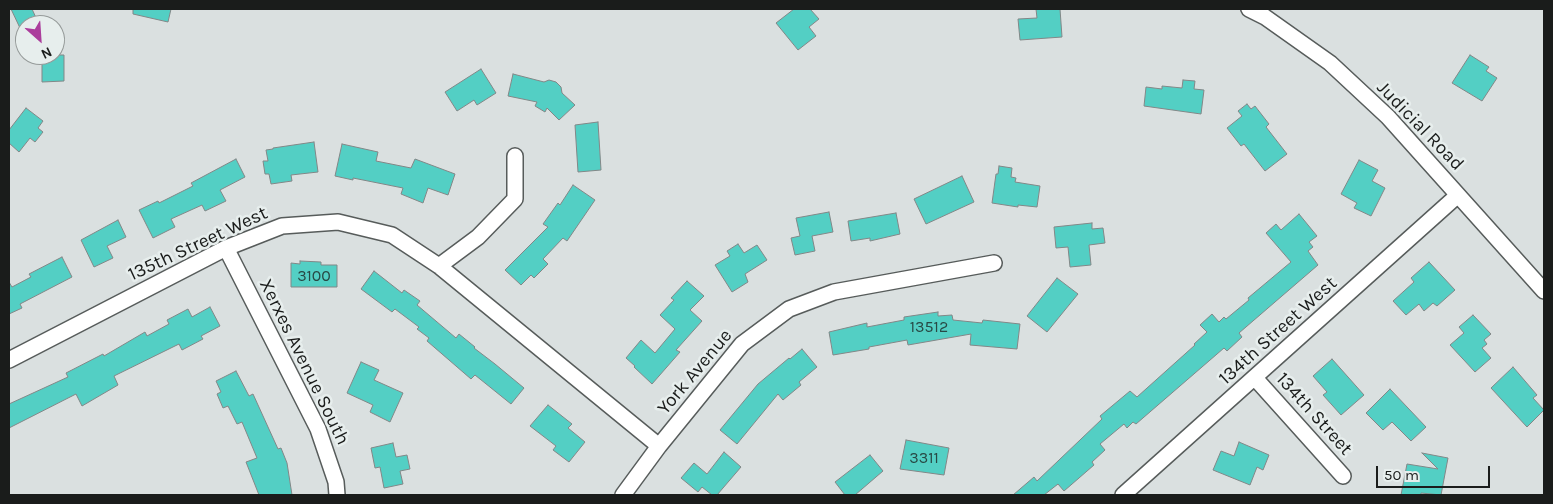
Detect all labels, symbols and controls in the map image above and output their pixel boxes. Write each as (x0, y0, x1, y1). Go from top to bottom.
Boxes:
north arrow (15, 15, 65, 65)
text: N (38, 43, 55, 63)
street label: Judicial Road (1372, 77, 1468, 175)
street label: 135th Street West (125, 202, 271, 286)
house number: 3100 (297, 266, 331, 286)
street label: 134th Street West (1214, 272, 1342, 390)
street label: Xerxes Avenue South (254, 275, 354, 449)
house number: 13512 (910, 317, 948, 337)
street label: York Avenue (653, 325, 737, 419)
street label: 134th Street (1271, 368, 1357, 460)
house number: 3311 (909, 448, 939, 468)
scale bar (1378, 456, 1492, 488)
text: 50 m (1384, 466, 1419, 484)

